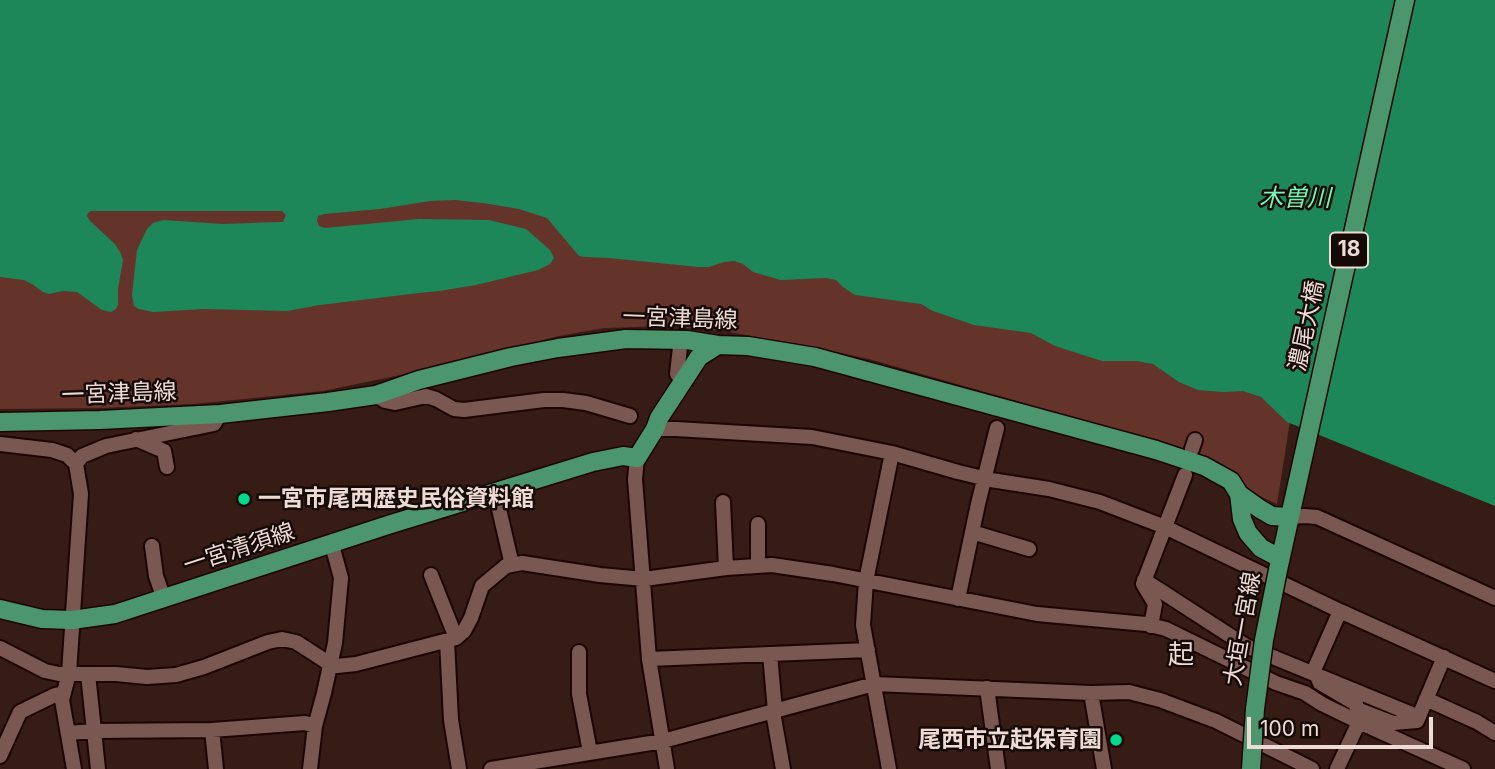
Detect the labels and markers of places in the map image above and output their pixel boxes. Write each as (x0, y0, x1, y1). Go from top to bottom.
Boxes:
place label: 一宮市尾西歴史民俗資料館 (258, 485, 534, 513)
marker: 一宮市尾西歴史民俗資料館 (236, 491, 252, 507)
place label: 尾西市立起保育園 (918, 726, 1102, 754)
marker: 尾西市立起保育園 (1108, 732, 1124, 748)

